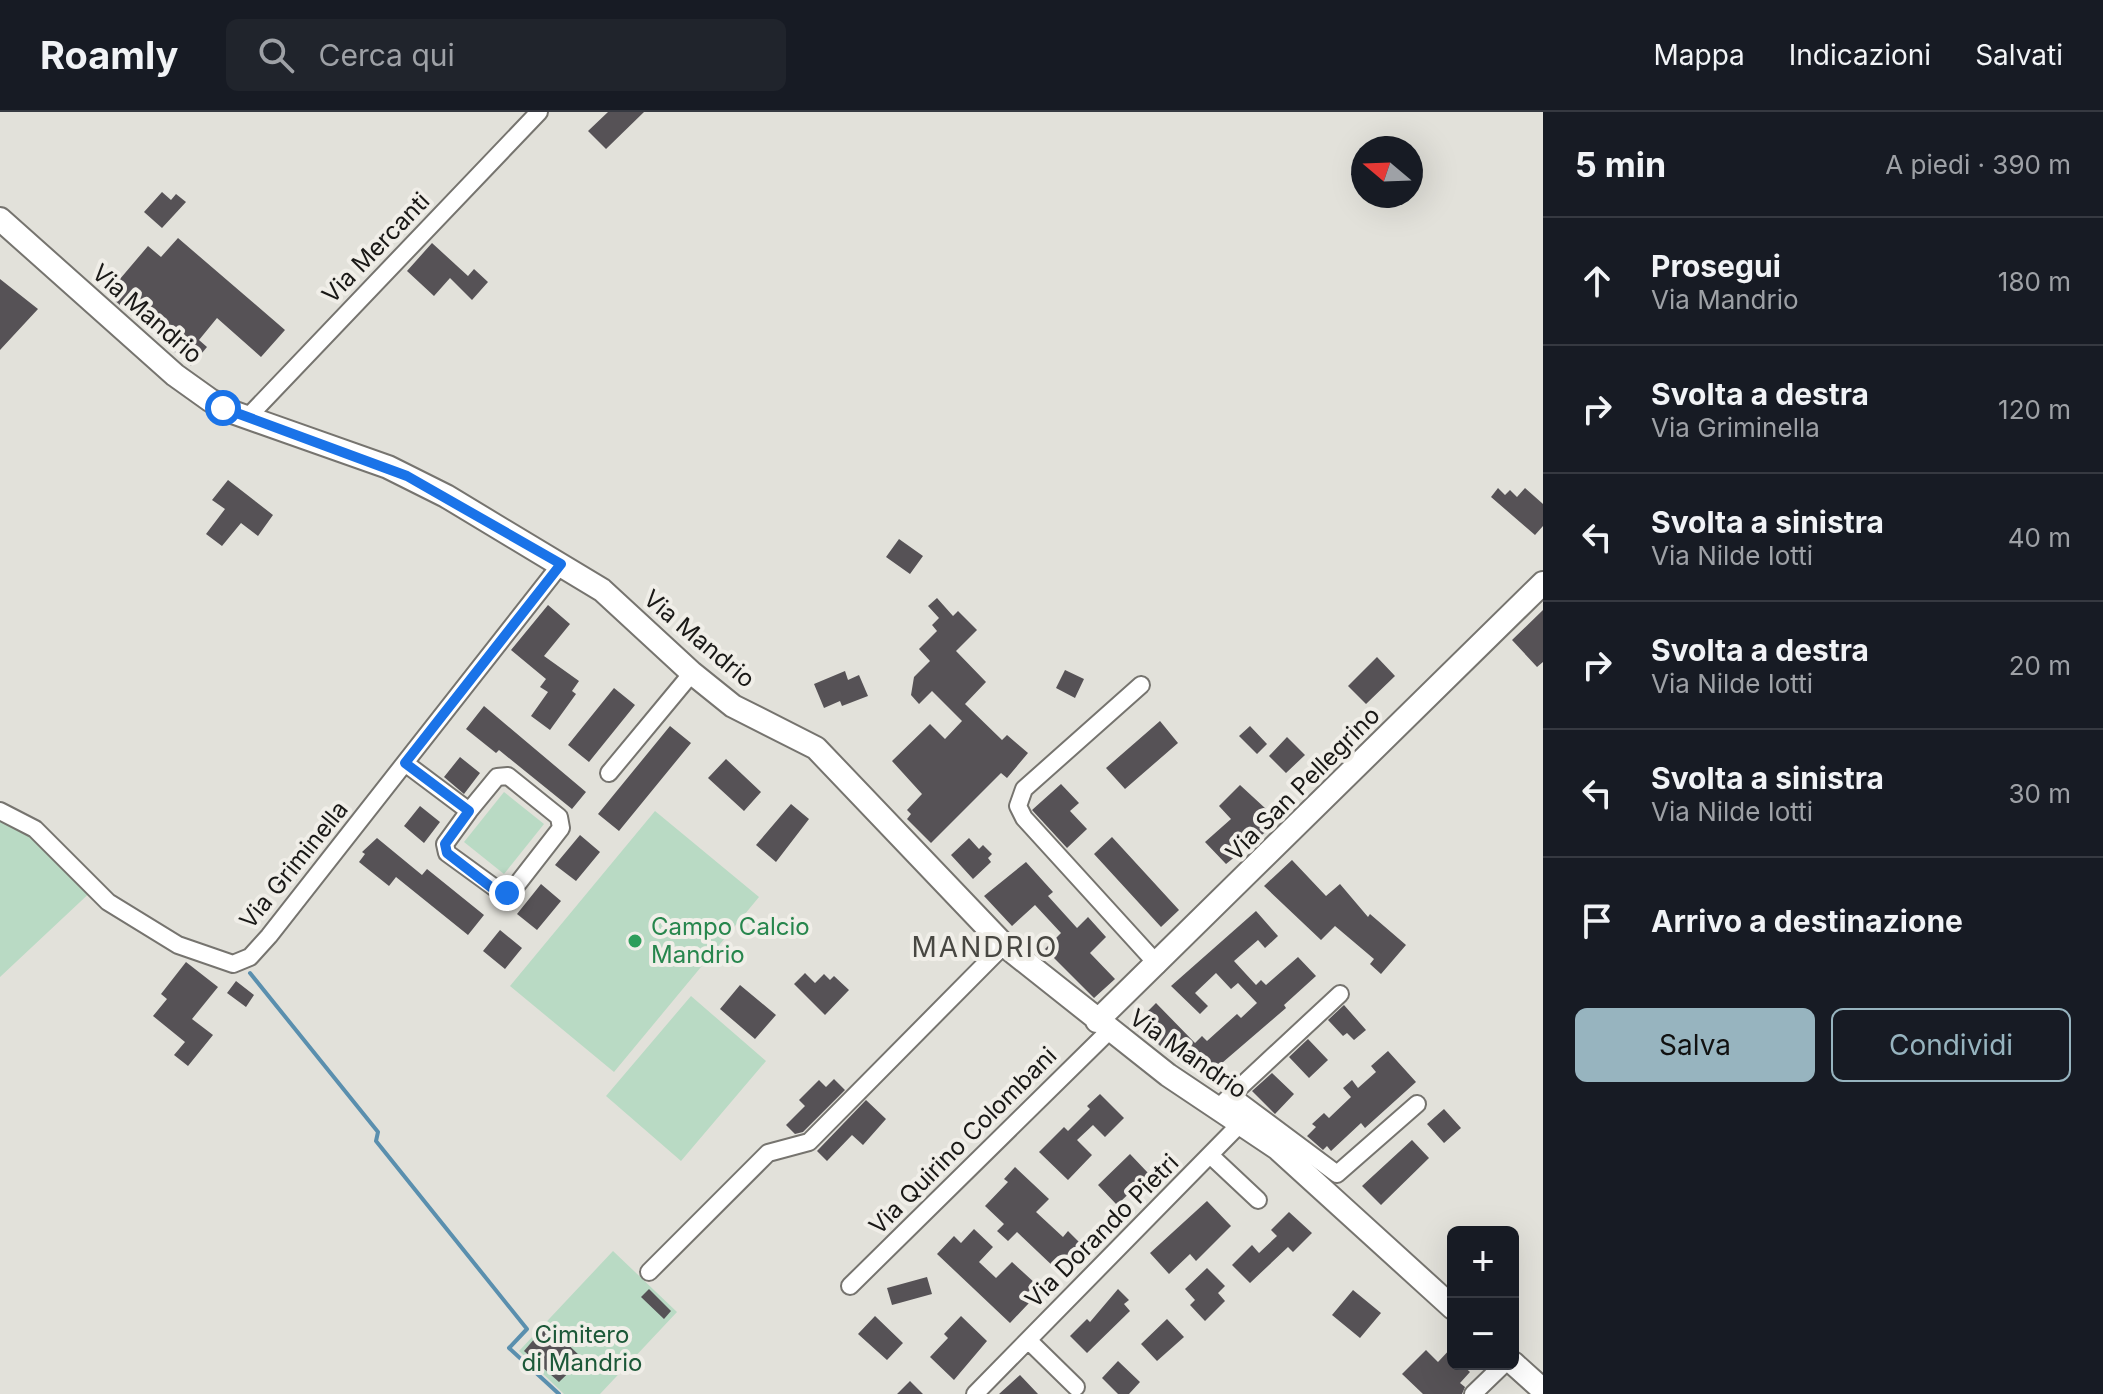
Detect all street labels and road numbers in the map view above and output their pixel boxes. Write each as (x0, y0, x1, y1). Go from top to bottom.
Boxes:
street label: Via Mercanti (316, 186, 435, 309)
street label: Via Mandrio (86, 258, 208, 369)
street label: Via Mandrio (638, 584, 761, 694)
street label: Via San Pellegrino (1220, 701, 1386, 867)
street label: Via Griminella (233, 795, 354, 934)
street label: Via Mandrio (1124, 1003, 1252, 1105)
street label: Via Quirino Colombani (863, 1041, 1062, 1240)
street label: Via Dorando Pietri (1019, 1148, 1184, 1313)

